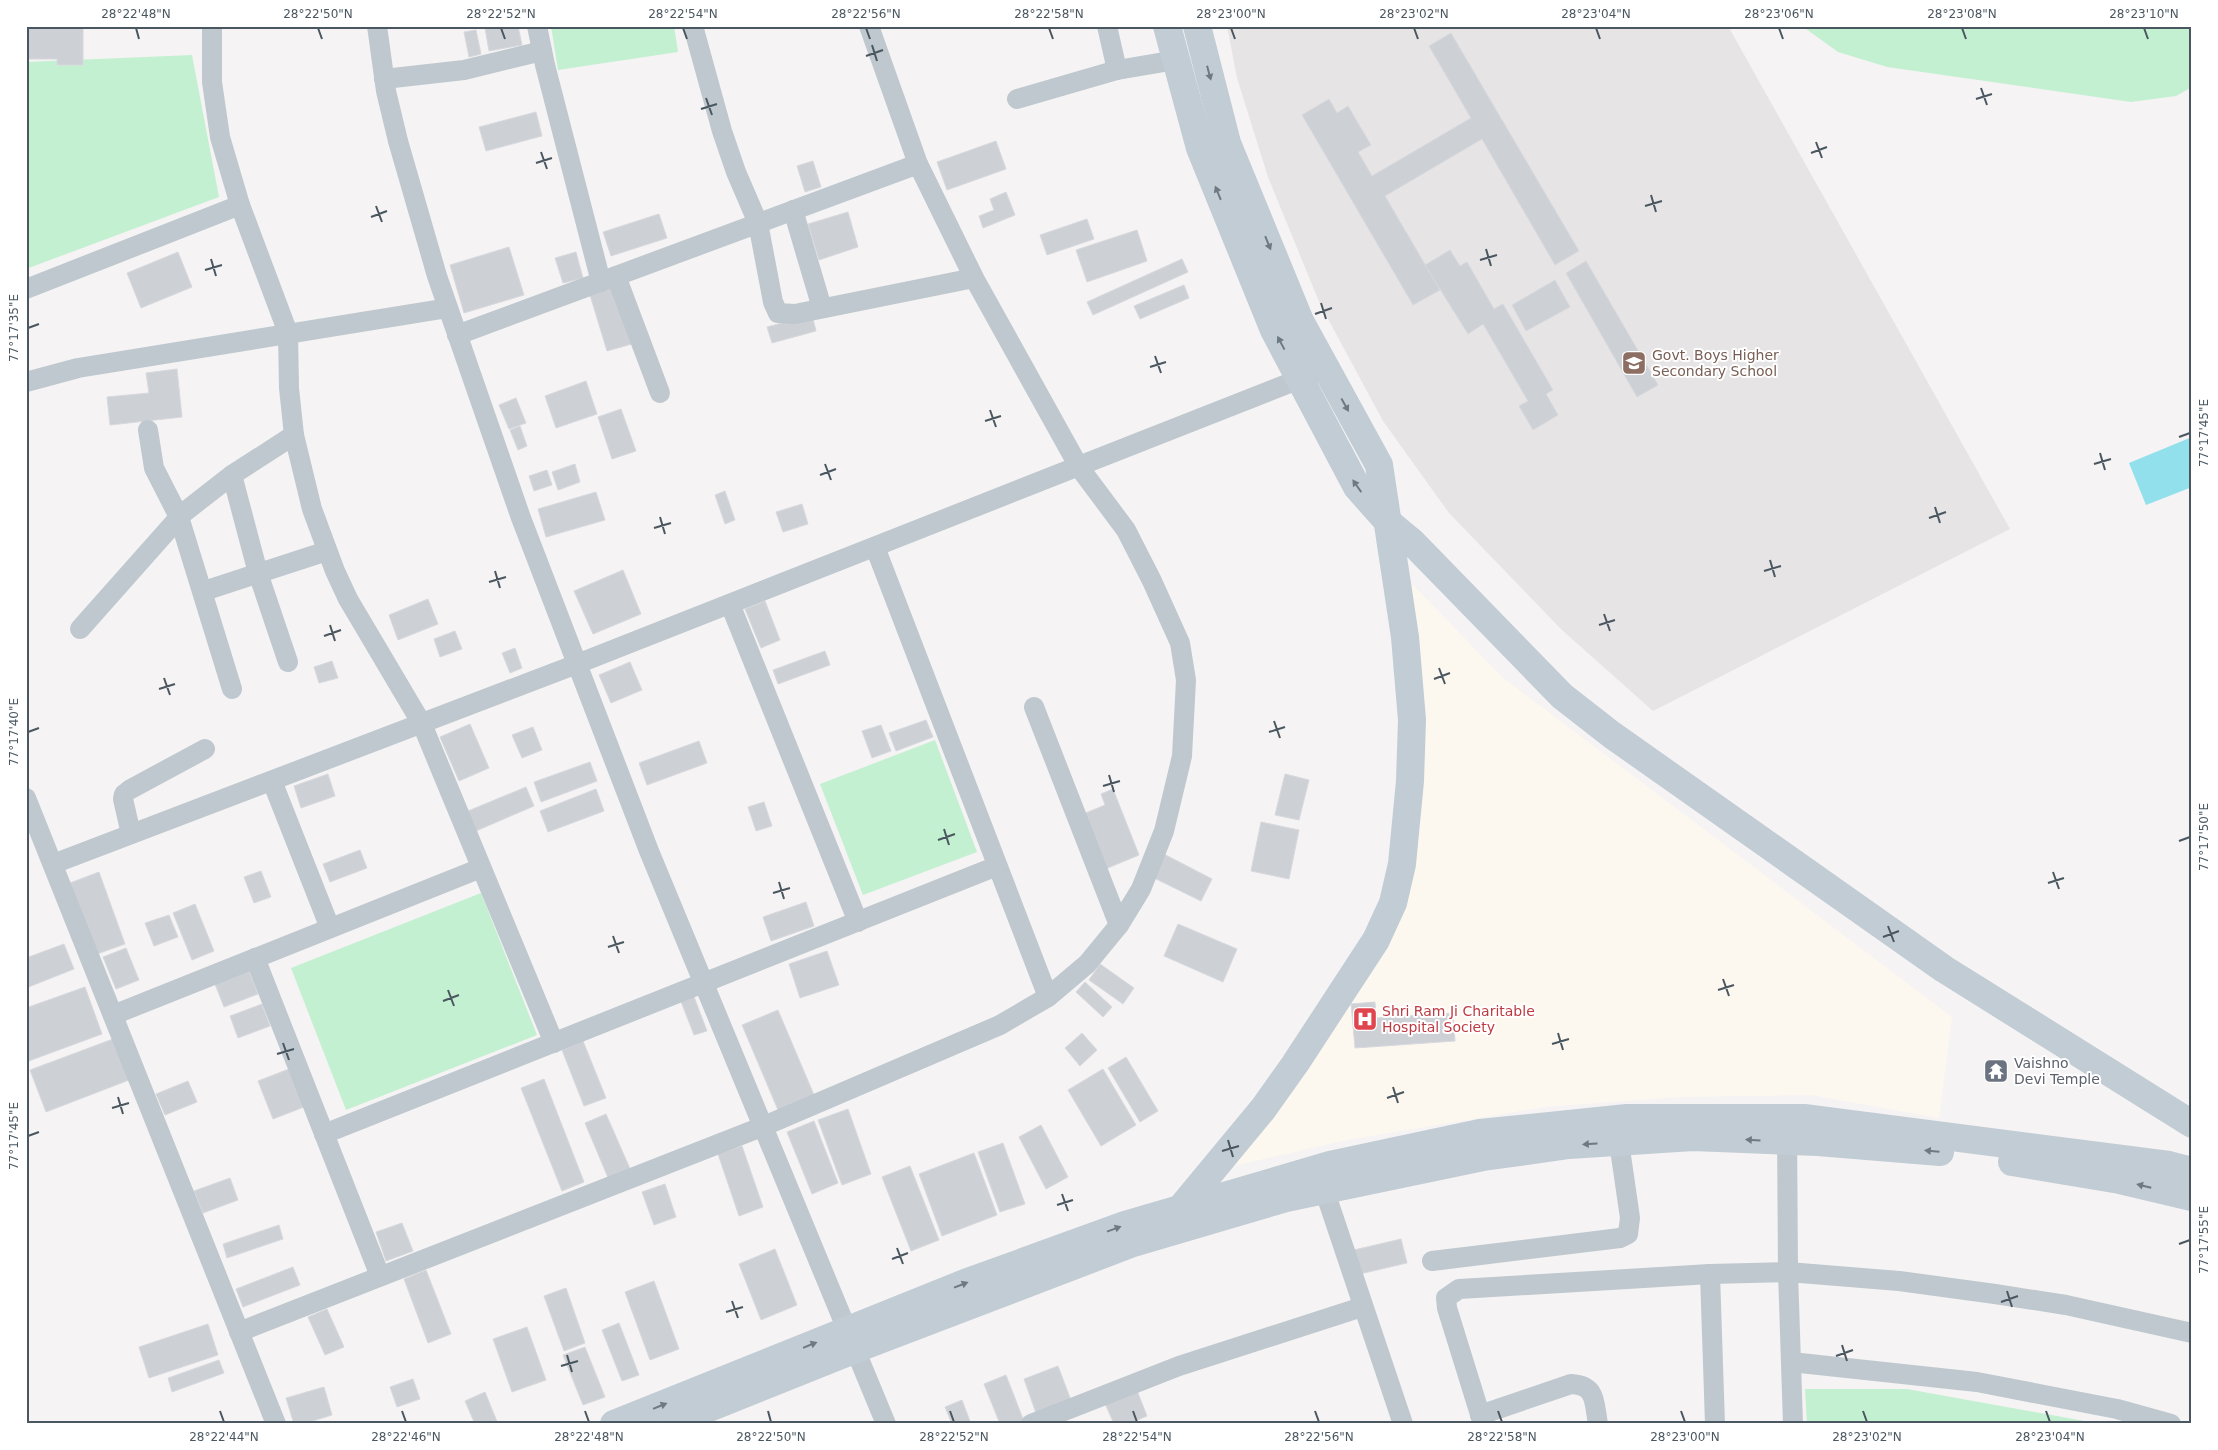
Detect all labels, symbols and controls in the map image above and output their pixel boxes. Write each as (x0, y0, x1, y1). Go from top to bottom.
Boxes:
text: 28°22'48"N (101, 7, 171, 21)
text: 28°22'50"N (283, 7, 353, 21)
text: 28°22'52"N (466, 7, 536, 21)
text: 28°22'54"N (648, 7, 718, 21)
text: 28°22'56"N (831, 7, 901, 21)
text: 28°22'58"N (1014, 7, 1084, 21)
text: 28°23'00"N (1196, 7, 1266, 21)
text: 28°23'02"N (1379, 7, 1449, 21)
text: 28°23'04"N (1561, 7, 1631, 21)
text: 28°23'06"N (1744, 7, 1814, 21)
text: 28°23'08"N (1927, 7, 1997, 21)
text: 28°23'10"N (2109, 7, 2179, 21)
one-way arrow (1205, 66, 1213, 81)
one-way arrow (1214, 186, 1221, 201)
one-way arrow (1265, 236, 1273, 250)
text: 77°17'35"E (7, 294, 21, 362)
one-way arrow (1277, 336, 1285, 350)
place label: Govt. Boys Higher Secondary School (1652, 347, 1779, 379)
school or university icon: Govt. Boys Higher Secondary School (1621, 350, 1647, 376)
one-way arrow (1341, 399, 1350, 412)
text: 77°17'45"E (2197, 399, 2211, 467)
one-way arrow (1353, 479, 1362, 493)
text: 77°17'40"E (7, 698, 21, 766)
text: 77°17'50"E (2197, 803, 2211, 871)
place label: Shri Ram Ji Charitable Hospital Society (1382, 1003, 1535, 1035)
hospital icon: Shri Ram Ji Charitable Hospital Society (1352, 1006, 1378, 1032)
place label: Vaishno Devi Temple (2014, 1055, 2100, 1087)
temple icon: Vaishno Devi Temple (1983, 1058, 2009, 1084)
text: 77°17'45"E (7, 1102, 21, 1170)
one-way arrow (1744, 1136, 1760, 1144)
one-way arrow (1582, 1140, 1598, 1148)
one-way arrow (1924, 1147, 1940, 1155)
one-way arrow (2137, 1182, 2152, 1190)
text: 77°17'55"E (2197, 1206, 2211, 1274)
one-way arrow (1107, 1225, 1122, 1233)
one-way arrow (954, 1281, 969, 1288)
one-way arrow (803, 1341, 818, 1349)
one-way arrow (652, 1401, 667, 1409)
text: 28°22'44"N (189, 1430, 259, 1444)
text: 28°22'46"N (371, 1430, 441, 1444)
text: 28°22'48"N (554, 1430, 624, 1444)
text: 28°22'50"N (736, 1430, 806, 1444)
text: 28°22'52"N (919, 1430, 989, 1444)
text: 28°22'54"N (1102, 1430, 1172, 1444)
text: 28°22'56"N (1284, 1430, 1354, 1444)
text: 28°22'58"N (1467, 1430, 1537, 1444)
text: 28°23'00"N (1650, 1430, 1720, 1444)
text: 28°23'02"N (1832, 1430, 1902, 1444)
text: 28°23'04"N (2015, 1430, 2085, 1444)

